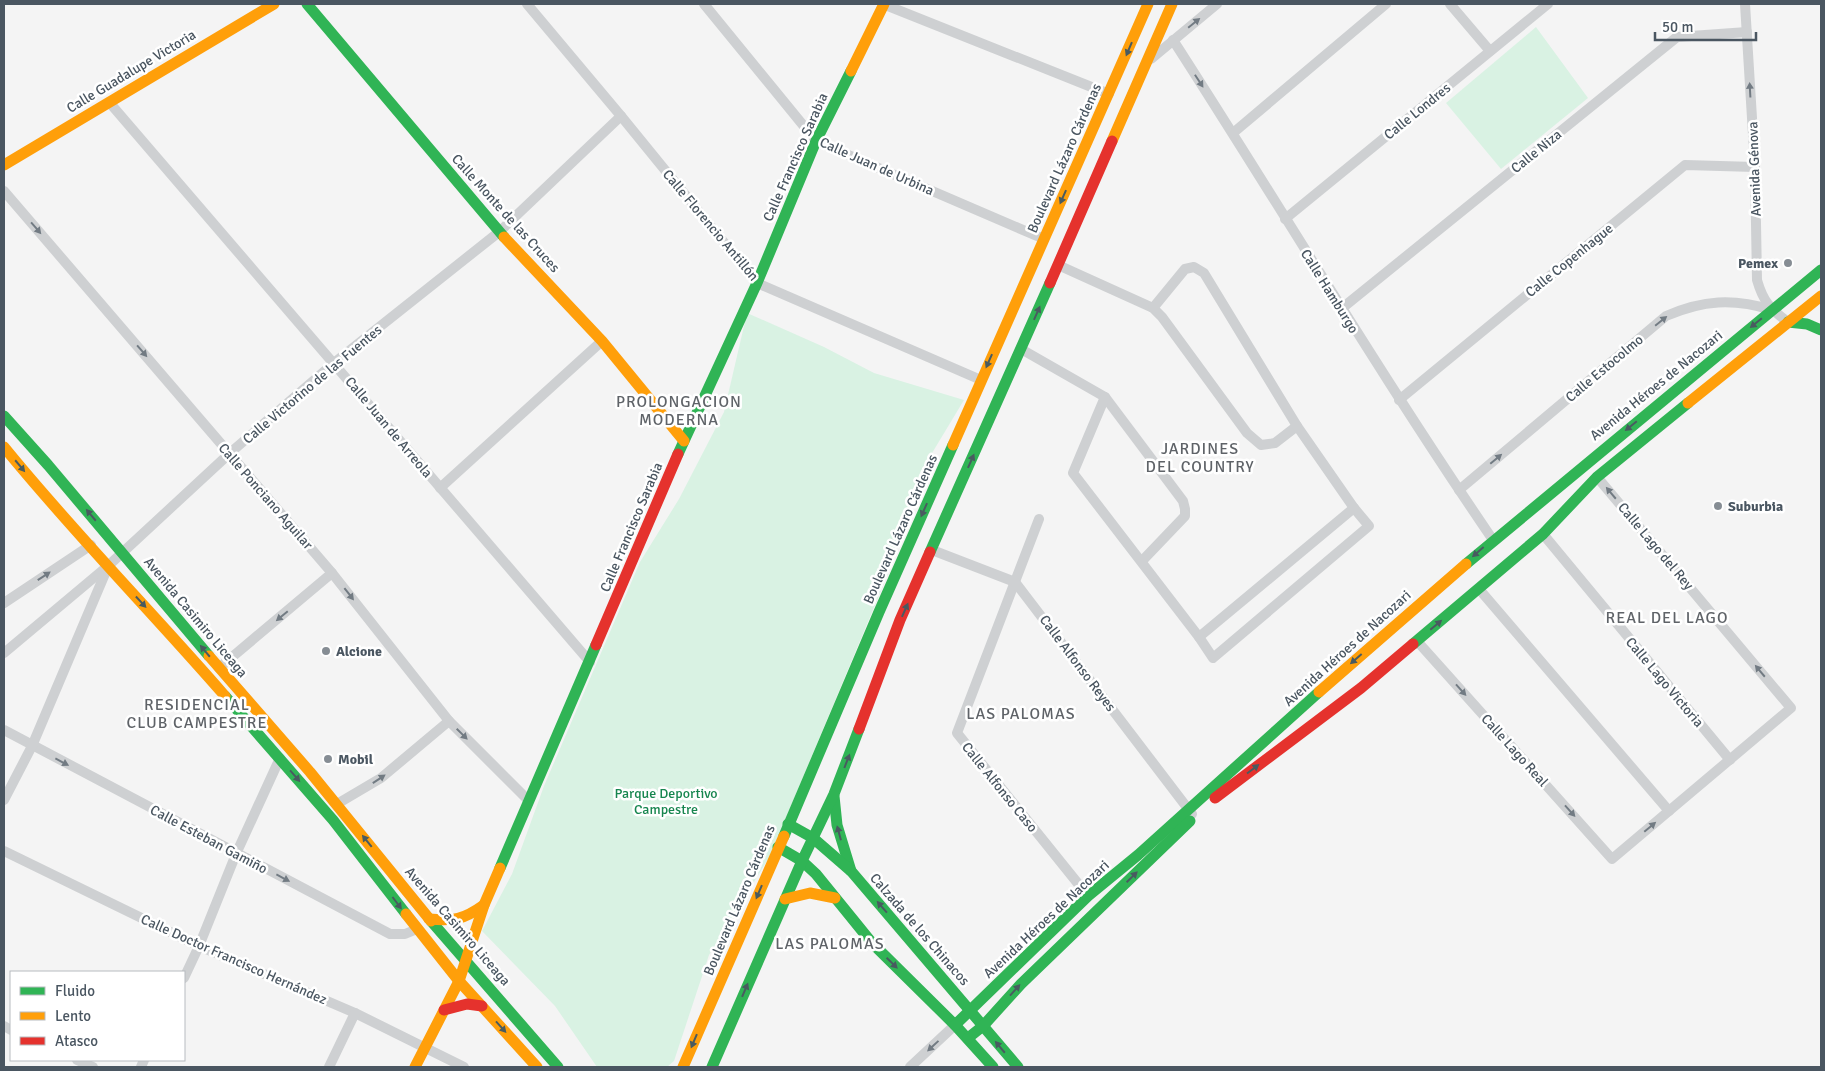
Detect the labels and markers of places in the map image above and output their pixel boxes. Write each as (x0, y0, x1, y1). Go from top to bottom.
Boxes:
place label: Pemex (1738, 255, 1778, 272)
marker: Pemex (1782, 257, 1794, 269)
place label: Suburbia (1728, 498, 1783, 515)
marker: Suburbia (1712, 500, 1724, 512)
place label: Alcione (336, 643, 382, 660)
marker: Alcione (320, 645, 332, 657)
place label: Mobil (338, 751, 374, 768)
marker: Mobil (322, 753, 334, 765)

